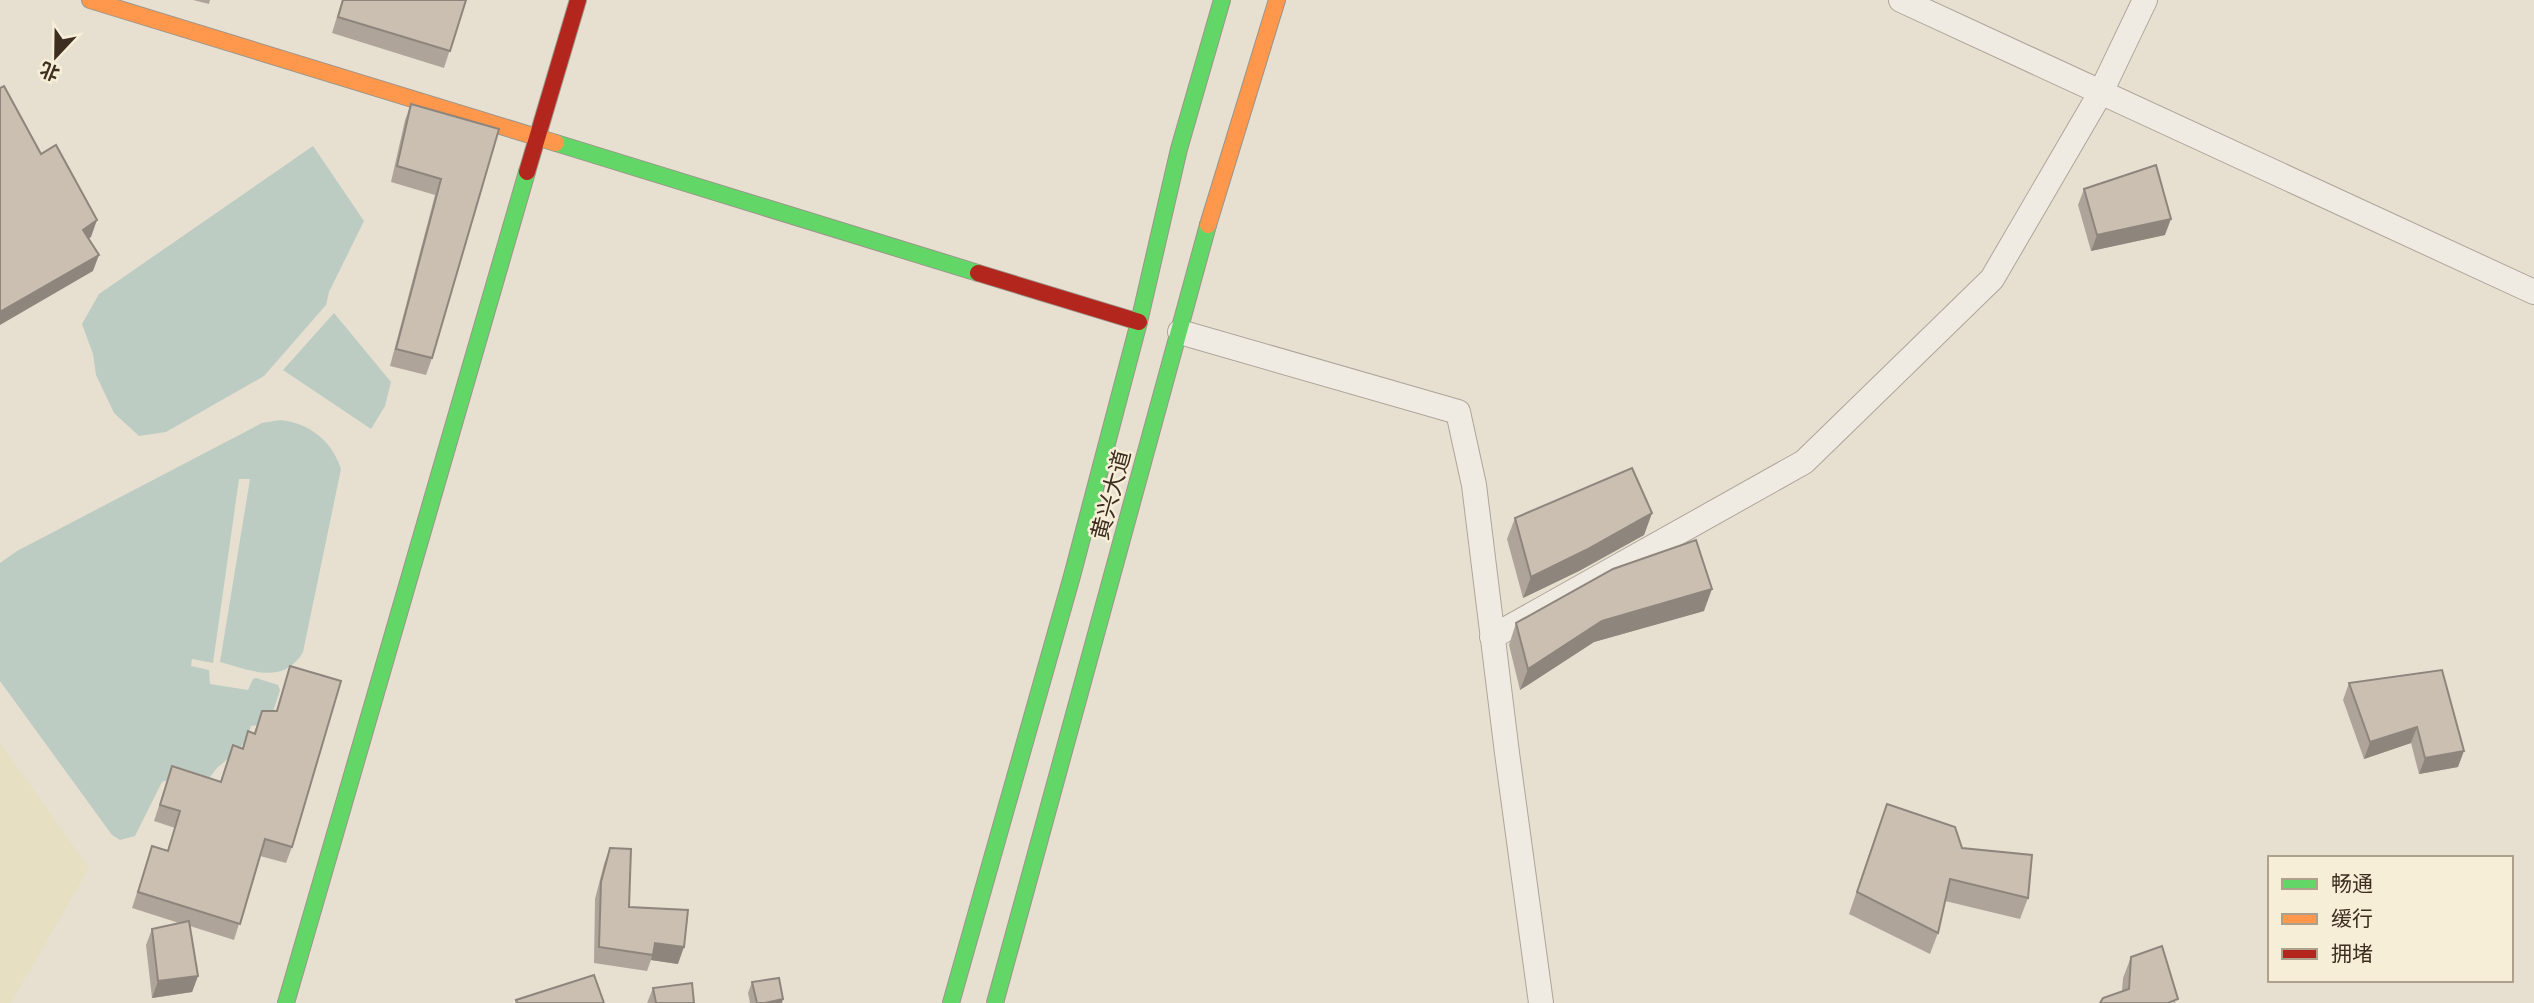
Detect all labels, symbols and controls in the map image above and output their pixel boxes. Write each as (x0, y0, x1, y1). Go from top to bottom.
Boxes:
north arrow (21, 21, 91, 91)
text: 北 (35, 57, 63, 89)
street label: 黄兴大道 (1081, 446, 1137, 543)
legend (2268, 856, 2513, 982)
text: 畅通 (2331, 867, 2373, 897)
text: 缓行 (2331, 902, 2373, 932)
text: 拥堵 (2331, 937, 2373, 967)

